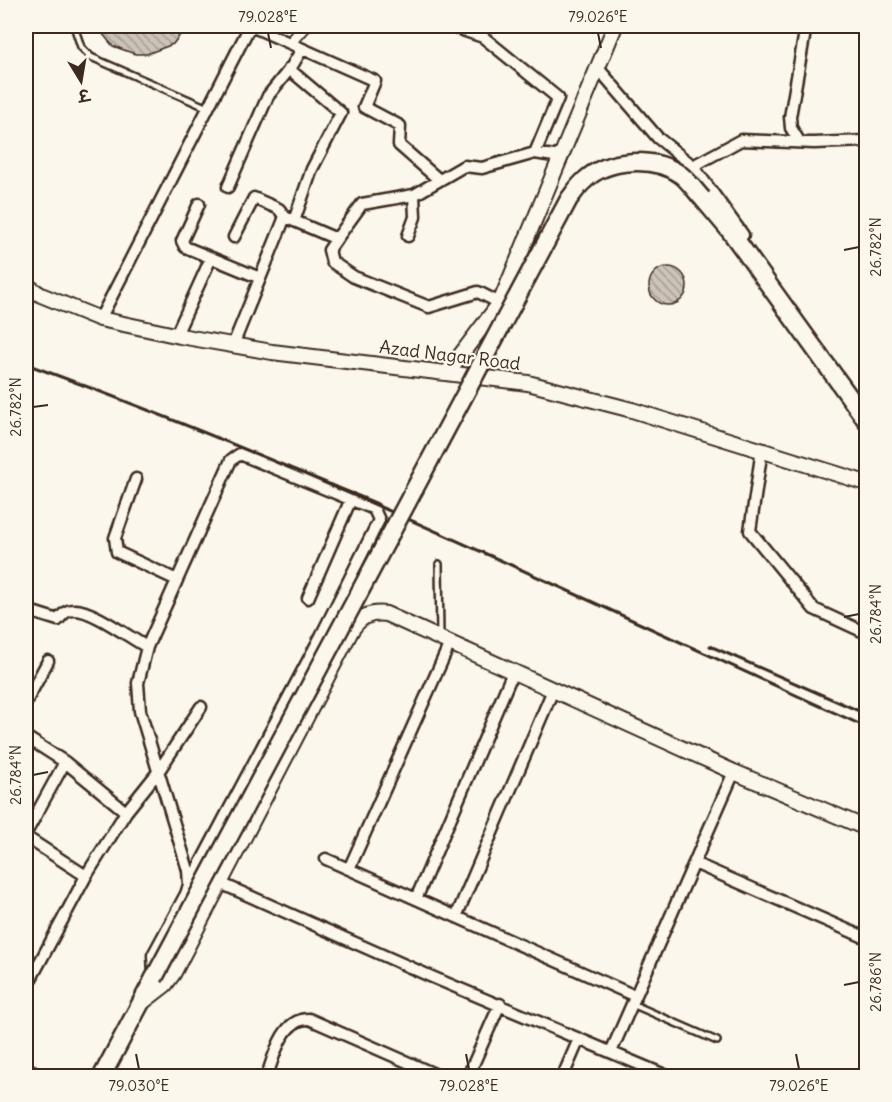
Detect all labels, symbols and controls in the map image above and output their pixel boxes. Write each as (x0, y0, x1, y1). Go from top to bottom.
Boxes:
text: 79.028°E (238, 7, 298, 26)
text: 79.026°E (568, 7, 628, 26)
north arrow (51, 51, 111, 111)
text: उ (75, 85, 93, 107)
text: 26.782°N (866, 217, 885, 277)
street label: Azad Nagar Road (378, 335, 522, 375)
text: 26.782°N (6, 377, 25, 437)
text: 26.784°N (866, 584, 885, 644)
text: 26.784°N (6, 745, 25, 805)
text: 26.786°N (866, 952, 885, 1012)
text: 79.030°E (109, 1076, 170, 1095)
text: 79.028°E (439, 1076, 499, 1095)
text: 79.026°E (769, 1076, 829, 1095)

